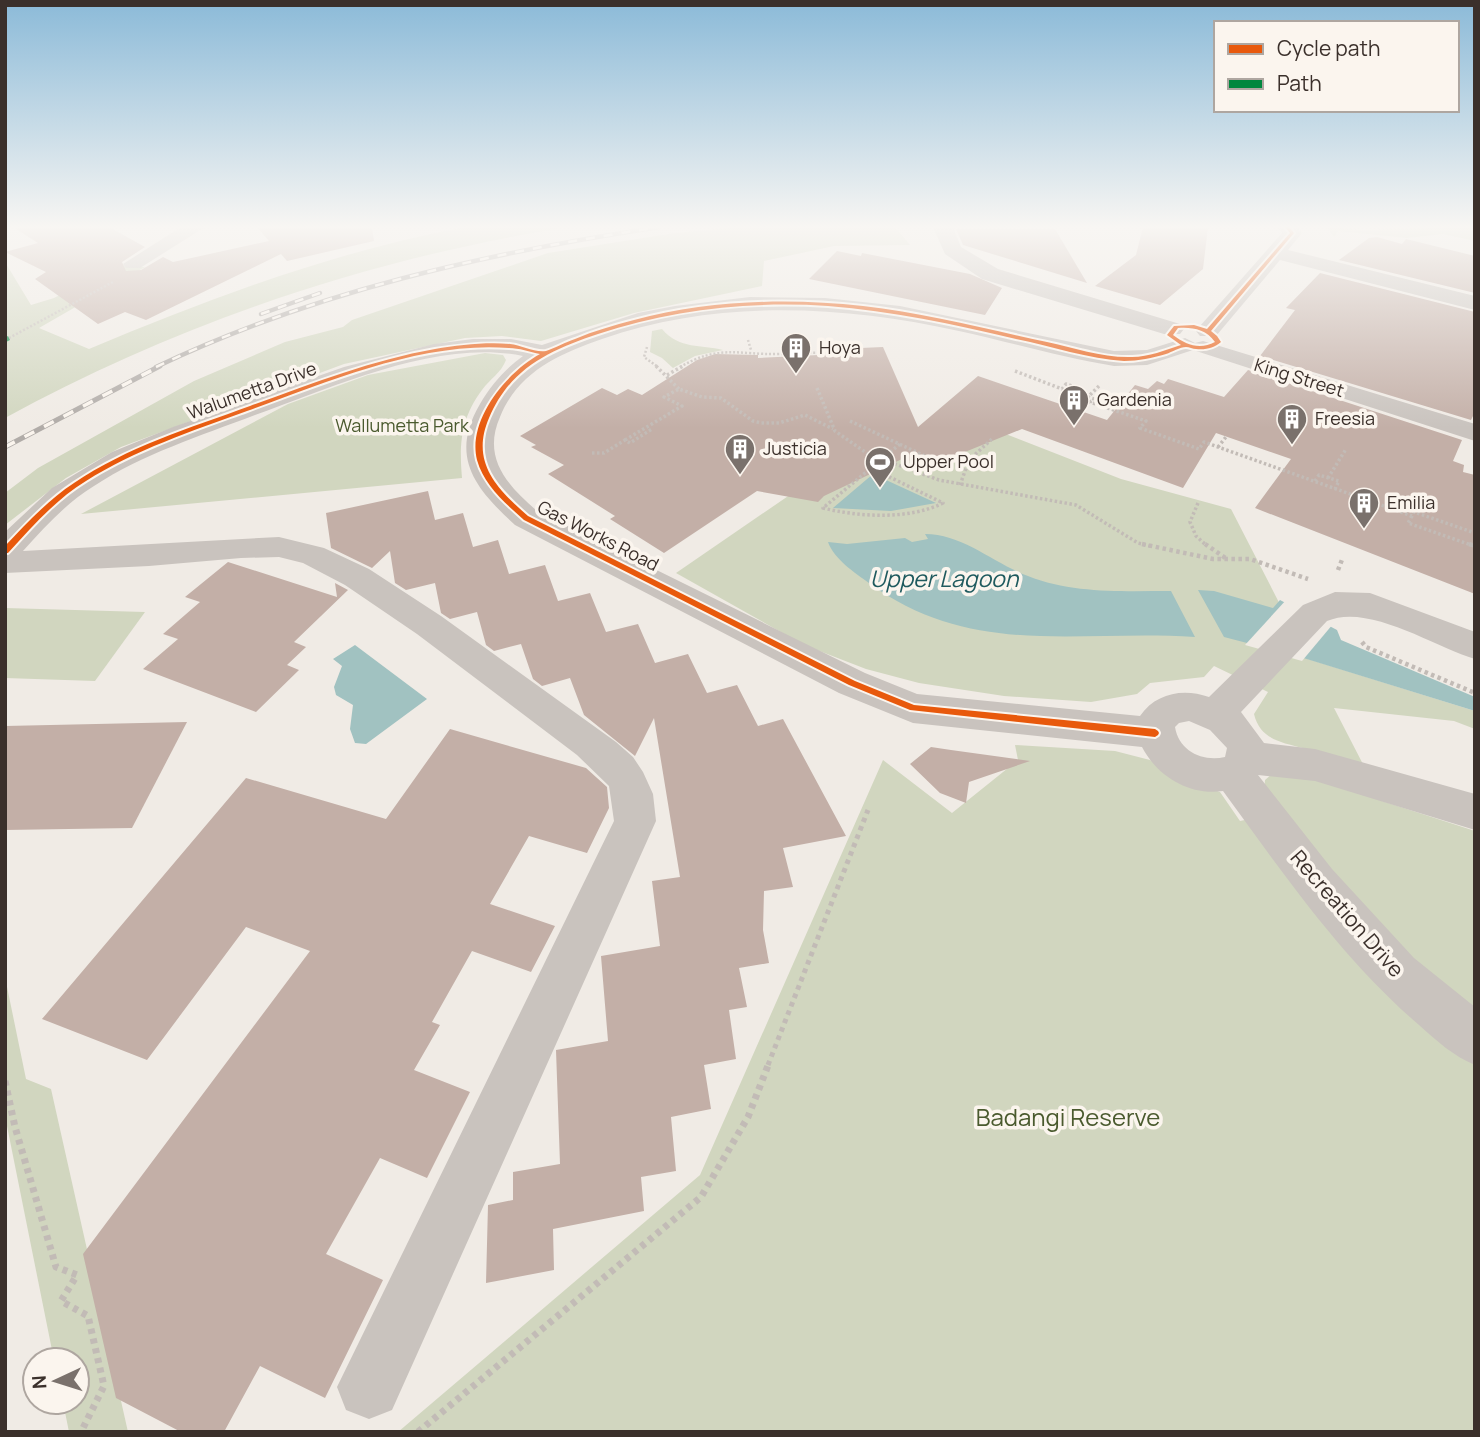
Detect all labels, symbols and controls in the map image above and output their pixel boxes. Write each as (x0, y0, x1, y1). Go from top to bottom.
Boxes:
legend (1214, 21, 1459, 112)
text: Cycle path (1277, 34, 1380, 62)
text: Path (1277, 69, 1322, 97)
building icon: Hoya (779, 331, 813, 375)
place label: Hoya (819, 335, 861, 359)
street label: King Street (1251, 352, 1347, 402)
street label: Walumetta Drive (184, 356, 320, 425)
building icon: Gardenia (1057, 383, 1091, 427)
place label: Gardenia (1097, 387, 1172, 411)
building icon: Freesia (1275, 402, 1309, 446)
place label: Freesia (1315, 406, 1375, 430)
park label: Wallumetta Park (335, 413, 470, 437)
building icon: Justicia (723, 432, 757, 476)
place label: Justicia (763, 436, 827, 460)
sports icon: Upper Pool (863, 445, 897, 489)
place label: Upper Pool (903, 449, 994, 473)
building icon: Emilia (1347, 486, 1381, 530)
place label: Emilia (1387, 490, 1435, 514)
street label: Gas Works Road (534, 494, 663, 576)
water label: Upper Lagoon (870, 562, 1020, 594)
street label: Recreation Drive (1285, 844, 1411, 983)
park label: Badangi Reserve (976, 1100, 1160, 1133)
north arrow (21, 1346, 91, 1416)
text: N (26, 1374, 52, 1390)

